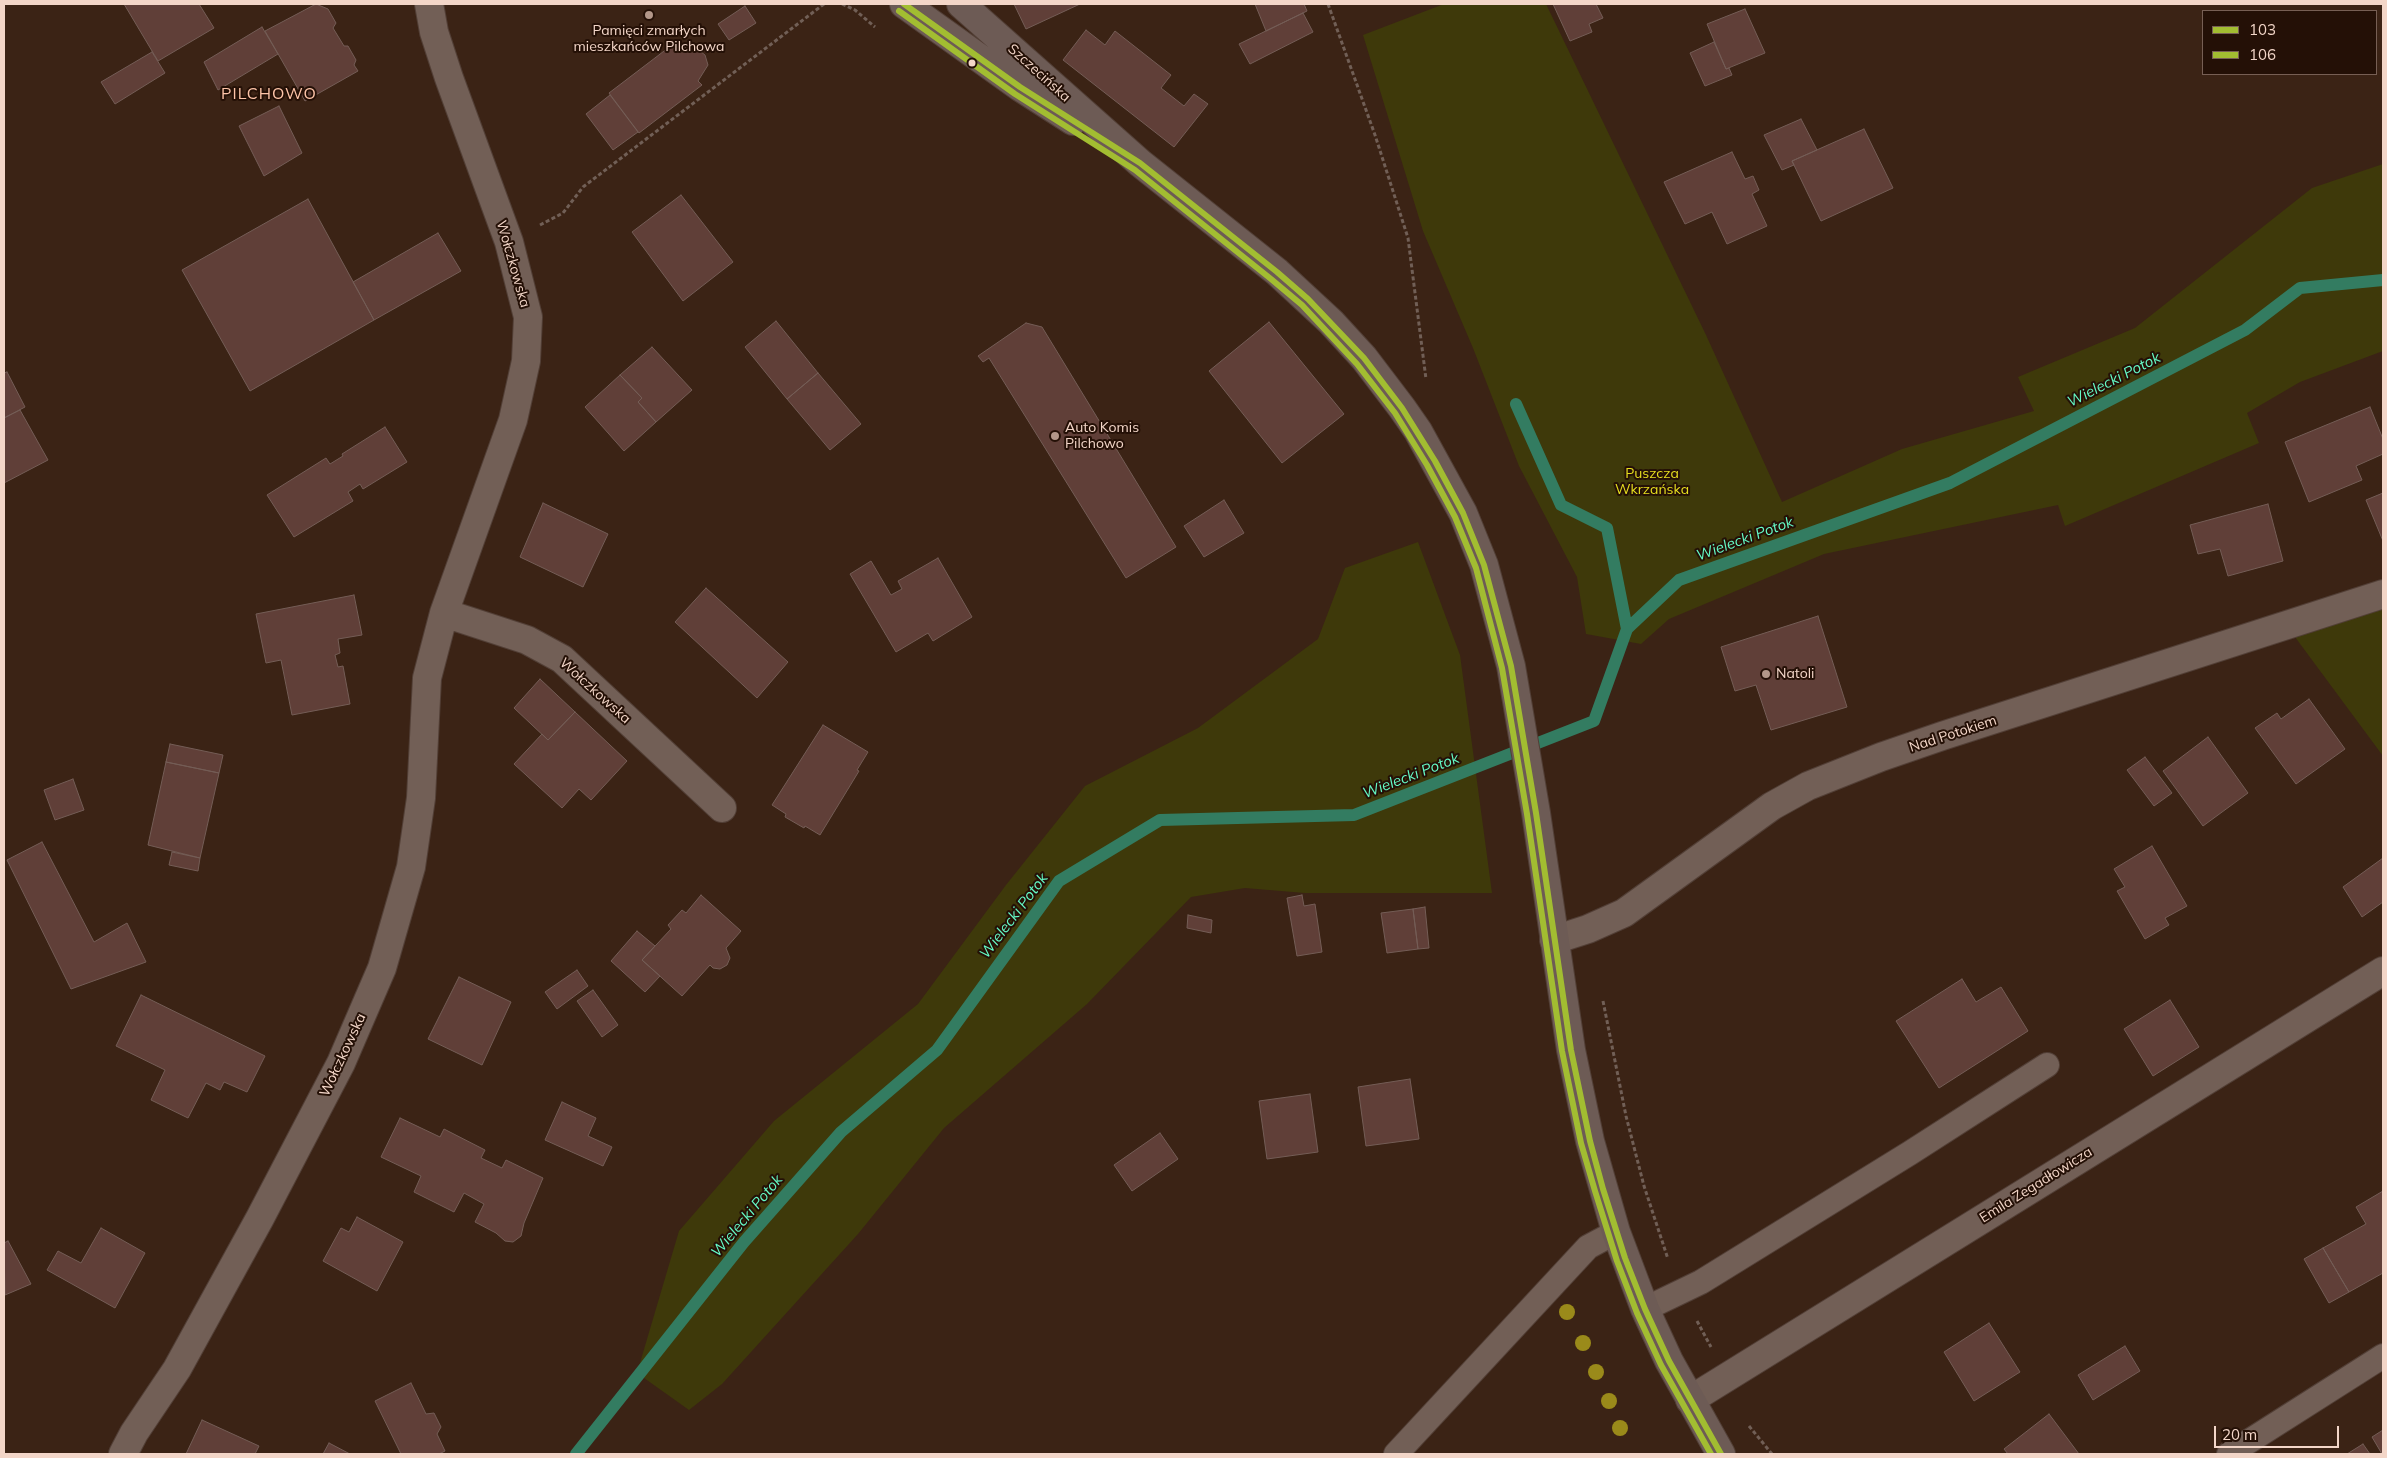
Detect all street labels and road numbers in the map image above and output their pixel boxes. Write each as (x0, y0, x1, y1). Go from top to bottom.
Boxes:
street label: Szczecińska (1004, 41, 1074, 105)
street label: Wołczkowska (493, 219, 533, 309)
street label: Wołczkowska (556, 655, 634, 727)
street label: Nad Potokiem (1907, 712, 1999, 756)
street label: Wołczkowska (316, 1011, 370, 1099)
street label: Emila Zegadłowicza (1977, 1144, 2095, 1226)

